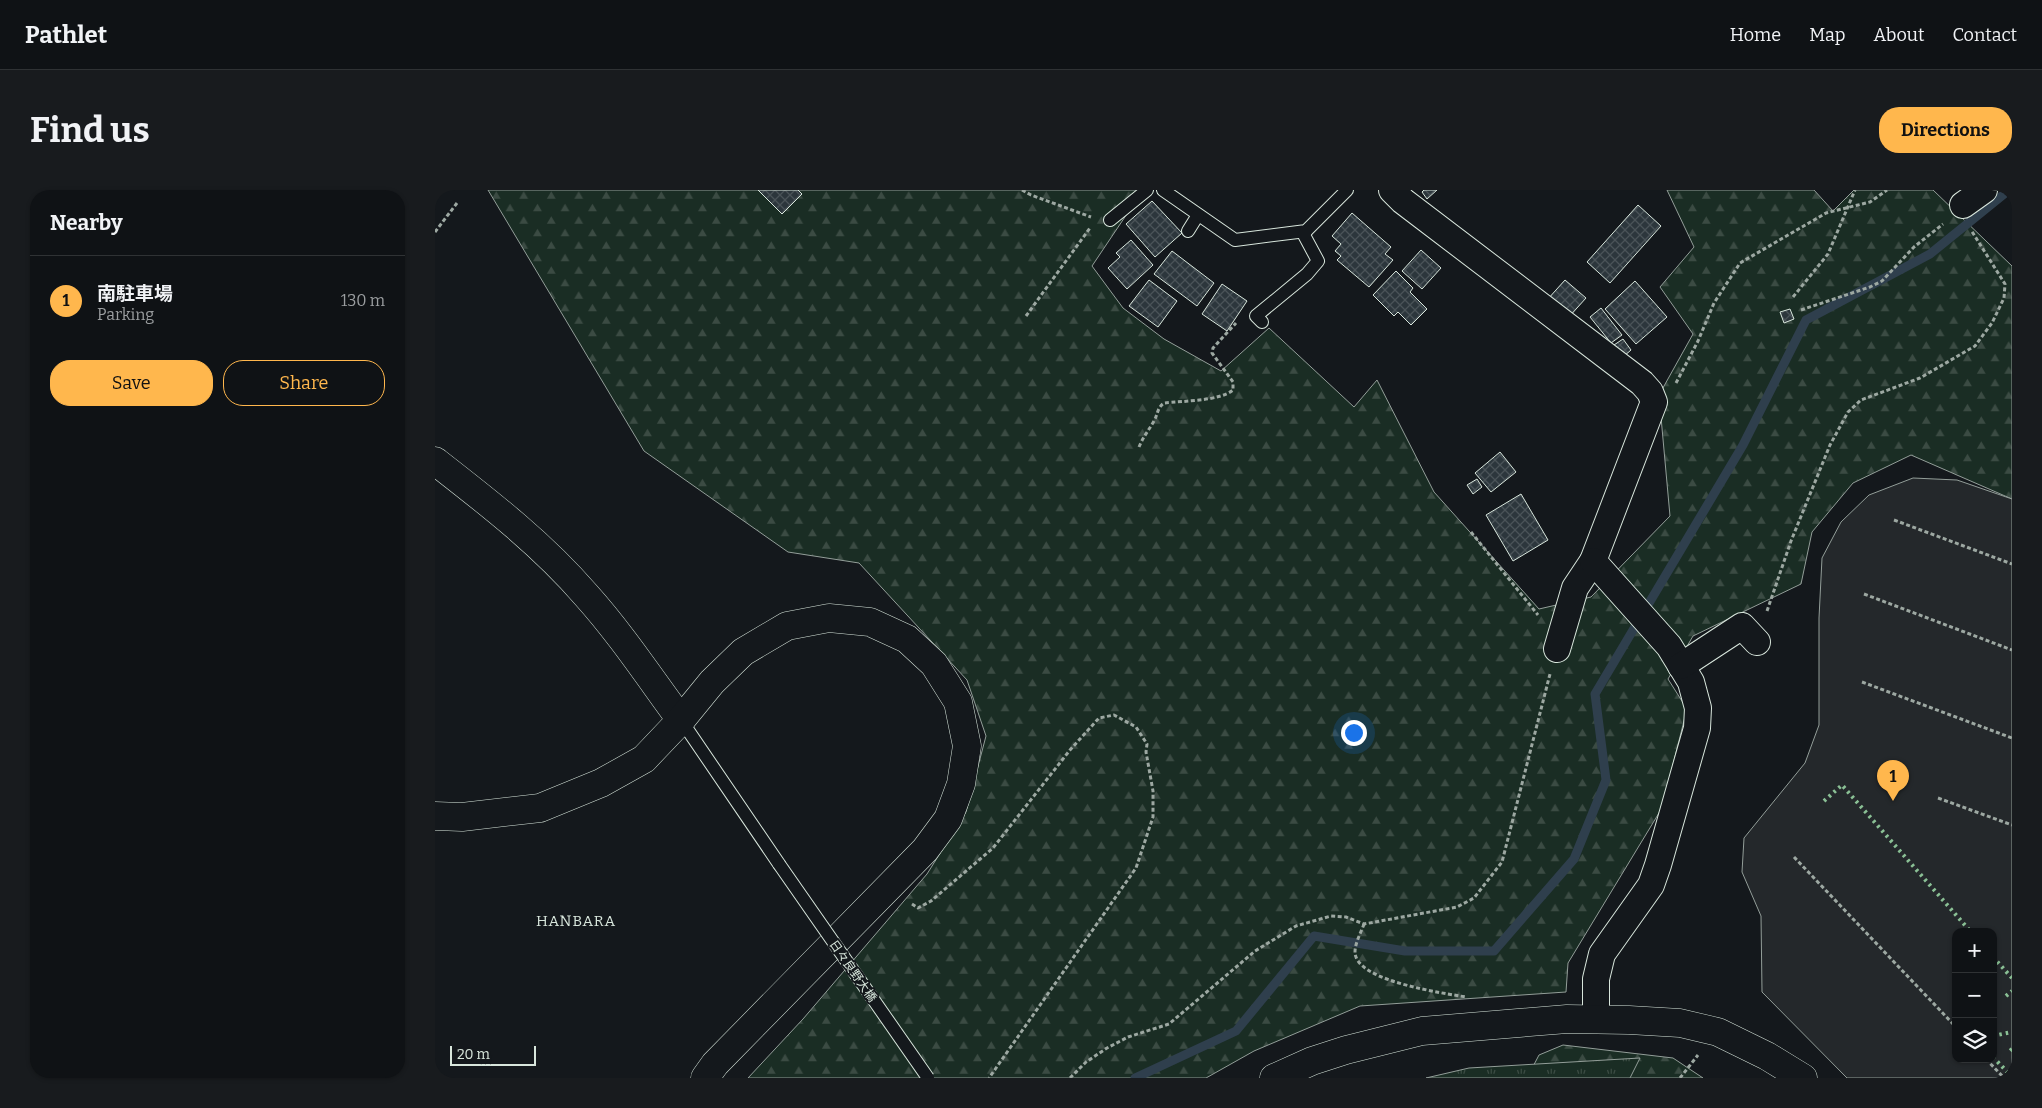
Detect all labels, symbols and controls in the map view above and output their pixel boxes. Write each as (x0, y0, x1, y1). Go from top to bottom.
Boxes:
text: Pathlet (25, 21, 107, 49)
text: Home (1730, 24, 1781, 46)
text: Map (1809, 24, 1845, 46)
text: About (1873, 24, 1924, 46)
text: Contact (1952, 24, 2017, 46)
button: Directions (1879, 107, 2012, 153)
text: Find us (30, 109, 150, 151)
text: Nearby (50, 210, 123, 236)
text: 南駐車場 (97, 282, 173, 305)
text: 1 (63, 291, 69, 310)
text: 130 m (341, 291, 385, 310)
text: Parking (97, 305, 154, 324)
button: Save (50, 360, 213, 406)
button: Share (223, 360, 385, 406)
your location (1341, 720, 1367, 746)
pin: 1 (1877, 760, 1909, 801)
district label: HANBARA (536, 912, 616, 930)
map controls (1952, 928, 1997, 1063)
button: + (1952, 928, 1997, 973)
street label: 日々良野大橋 (827, 937, 879, 1005)
button: − (1952, 973, 1997, 1018)
button: layers (1952, 1018, 1997, 1063)
scale bar (450, 1043, 536, 1066)
text: 20 m (457, 1046, 490, 1063)

